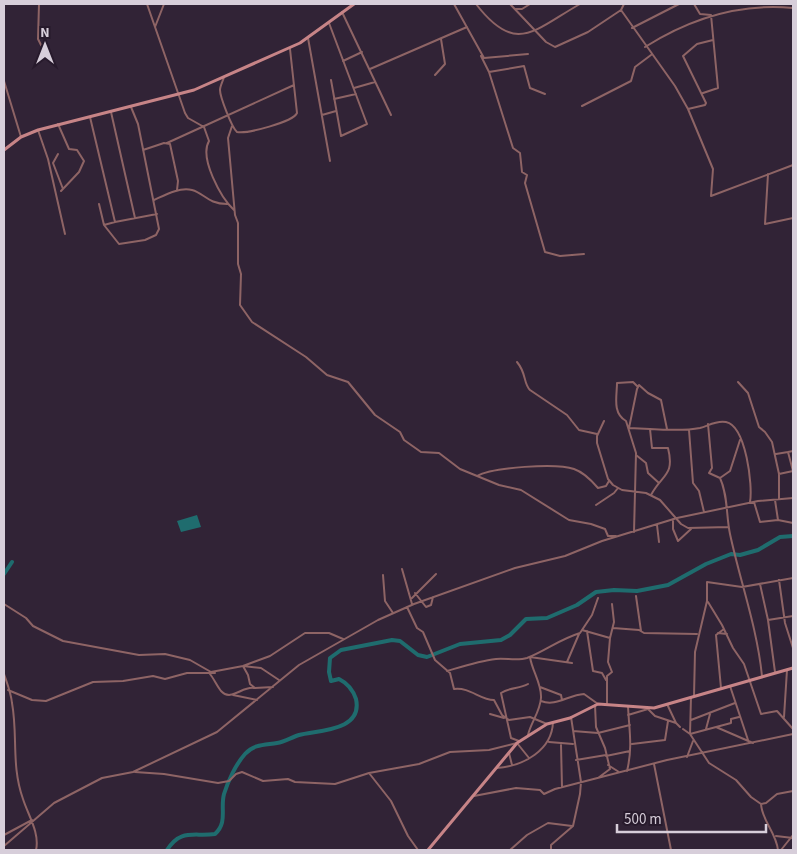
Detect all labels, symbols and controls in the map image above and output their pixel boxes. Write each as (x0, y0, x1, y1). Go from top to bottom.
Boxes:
north arrow (20, 20, 70, 70)
text: N (40, 23, 50, 43)
scale bar (617, 802, 766, 834)
text: 500 m (624, 809, 662, 830)

